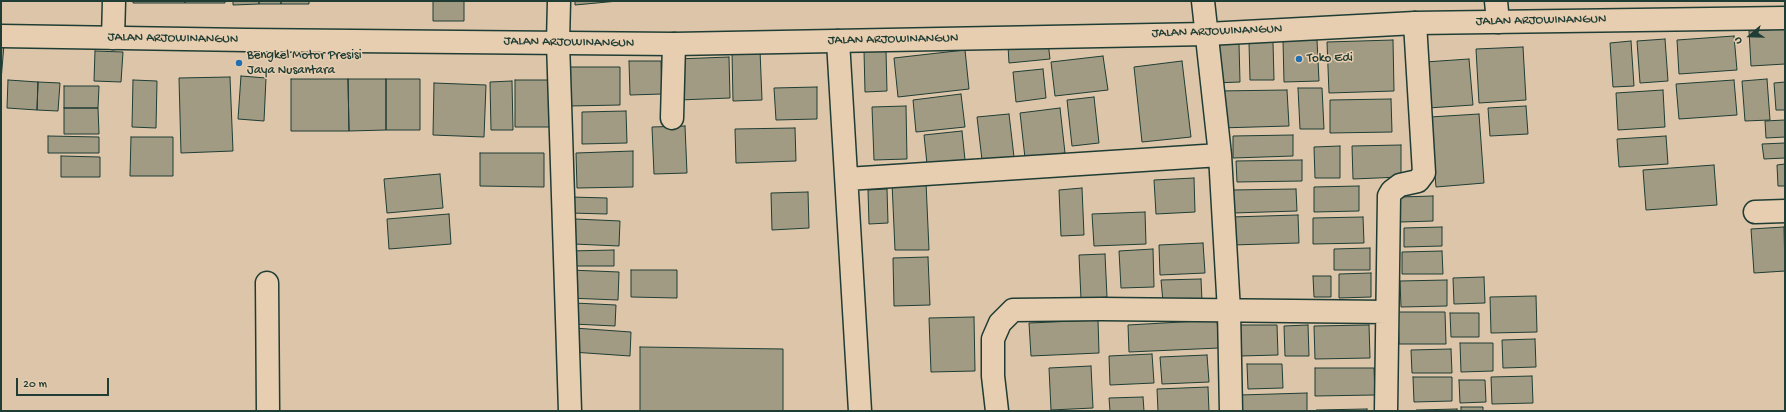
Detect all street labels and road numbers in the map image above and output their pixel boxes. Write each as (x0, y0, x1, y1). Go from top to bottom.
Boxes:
street label: JALAN ARJOWINANGUN (1475, 12, 1607, 30)
street label: JALAN ARJOWINANGUN (1151, 22, 1283, 42)
street label: JALAN ARJOWINANGUN (107, 30, 239, 48)
street label: JALAN ARJOWINANGUN (827, 31, 959, 49)
street label: JALAN ARJOWINANGUN (503, 34, 635, 52)

